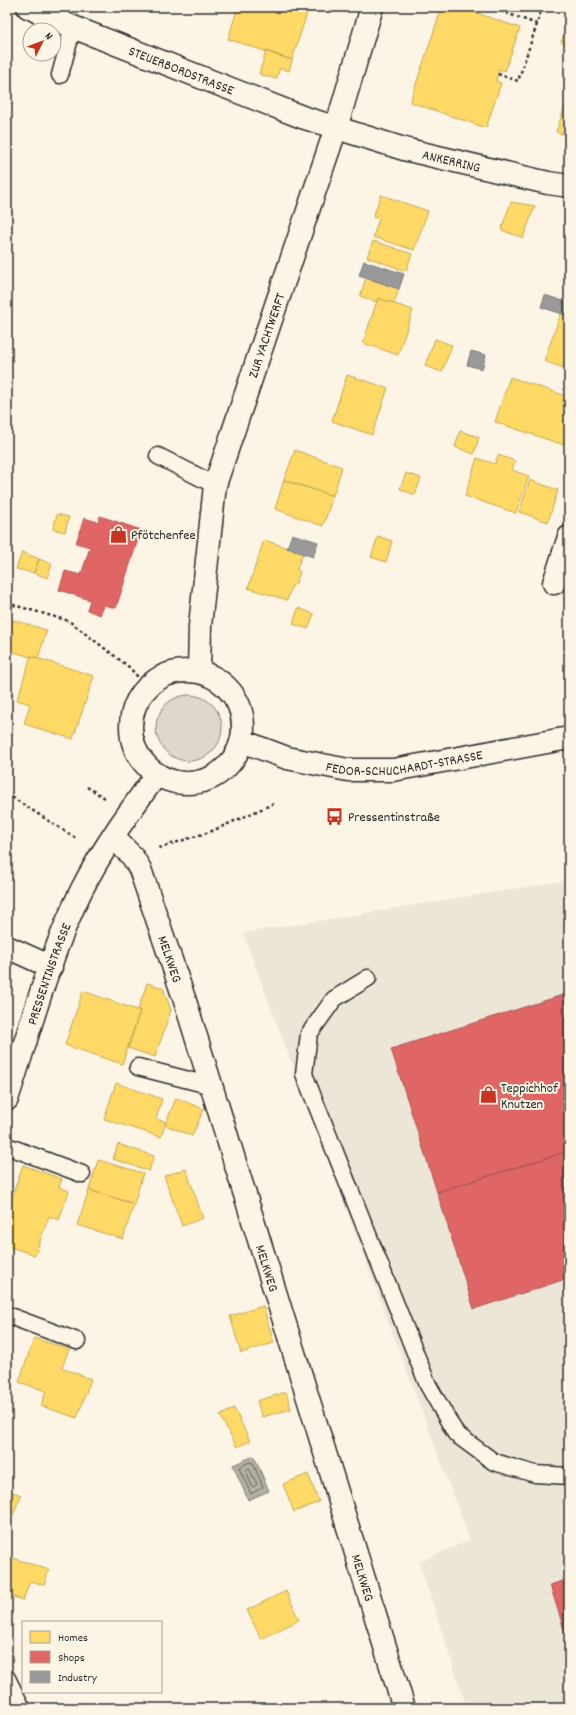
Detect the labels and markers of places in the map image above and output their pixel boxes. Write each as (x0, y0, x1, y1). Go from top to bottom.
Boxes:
shop icon: Pfötchenfee (108, 524, 128, 544)
place label: Pfötchenfee (131, 526, 196, 546)
bus stop icon: Pressentinstraße (325, 806, 345, 826)
place label: Pressentinstraße (348, 808, 440, 828)
place label: Teppichhof Knutzen (501, 1079, 559, 1115)
shop icon: Teppichhof Knutzen (478, 1085, 498, 1105)

